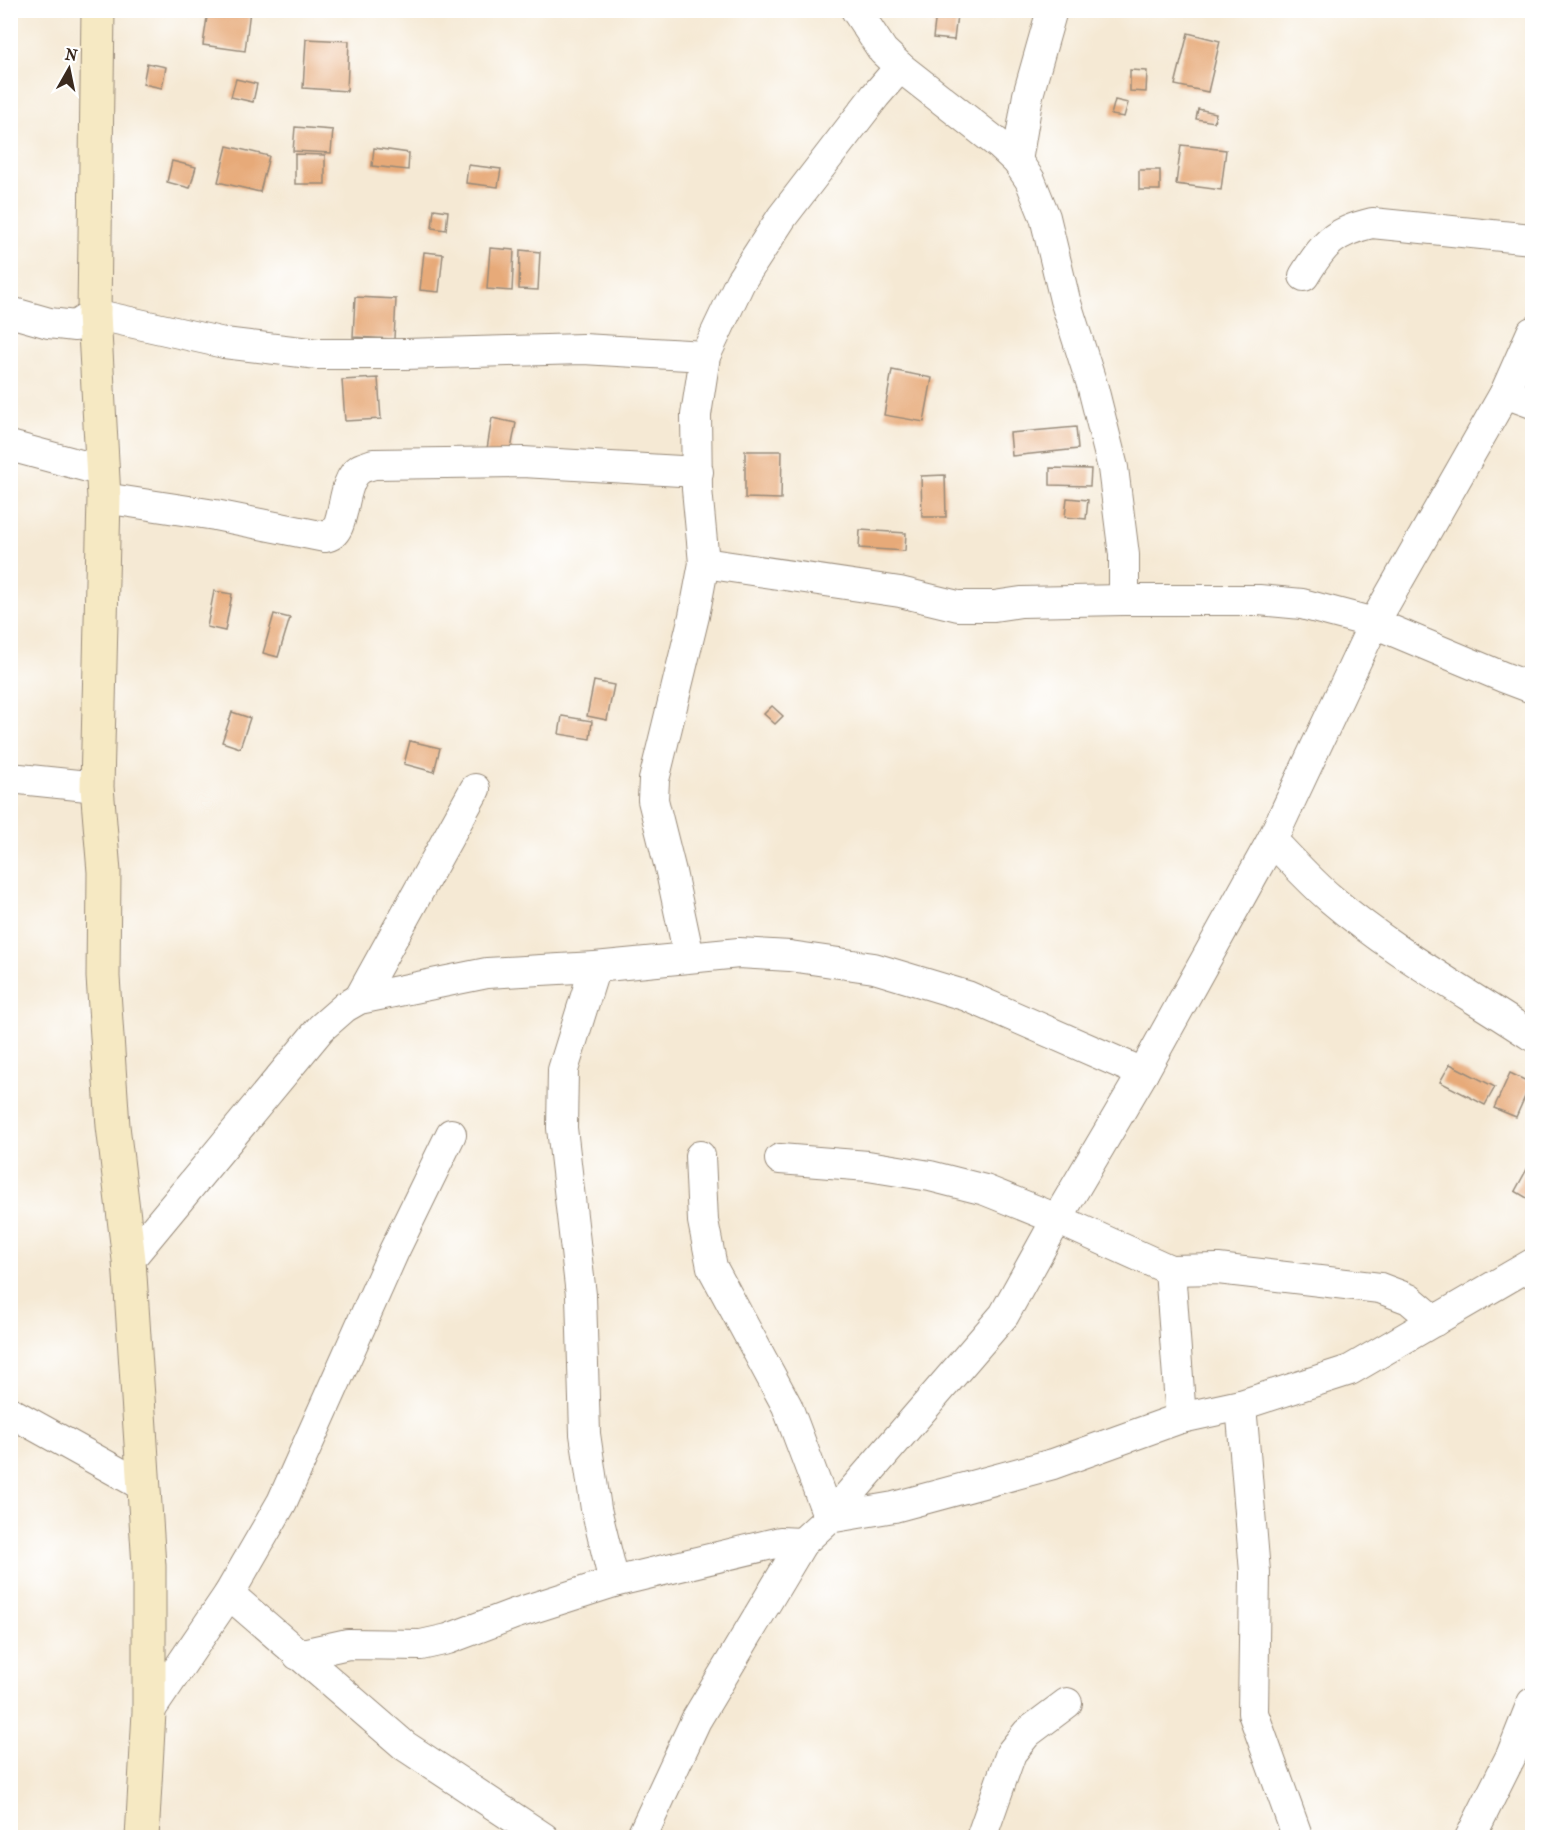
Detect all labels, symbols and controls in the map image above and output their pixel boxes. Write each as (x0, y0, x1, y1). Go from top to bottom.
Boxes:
north arrow (39, 39, 99, 99)
text: N (64, 44, 80, 65)

